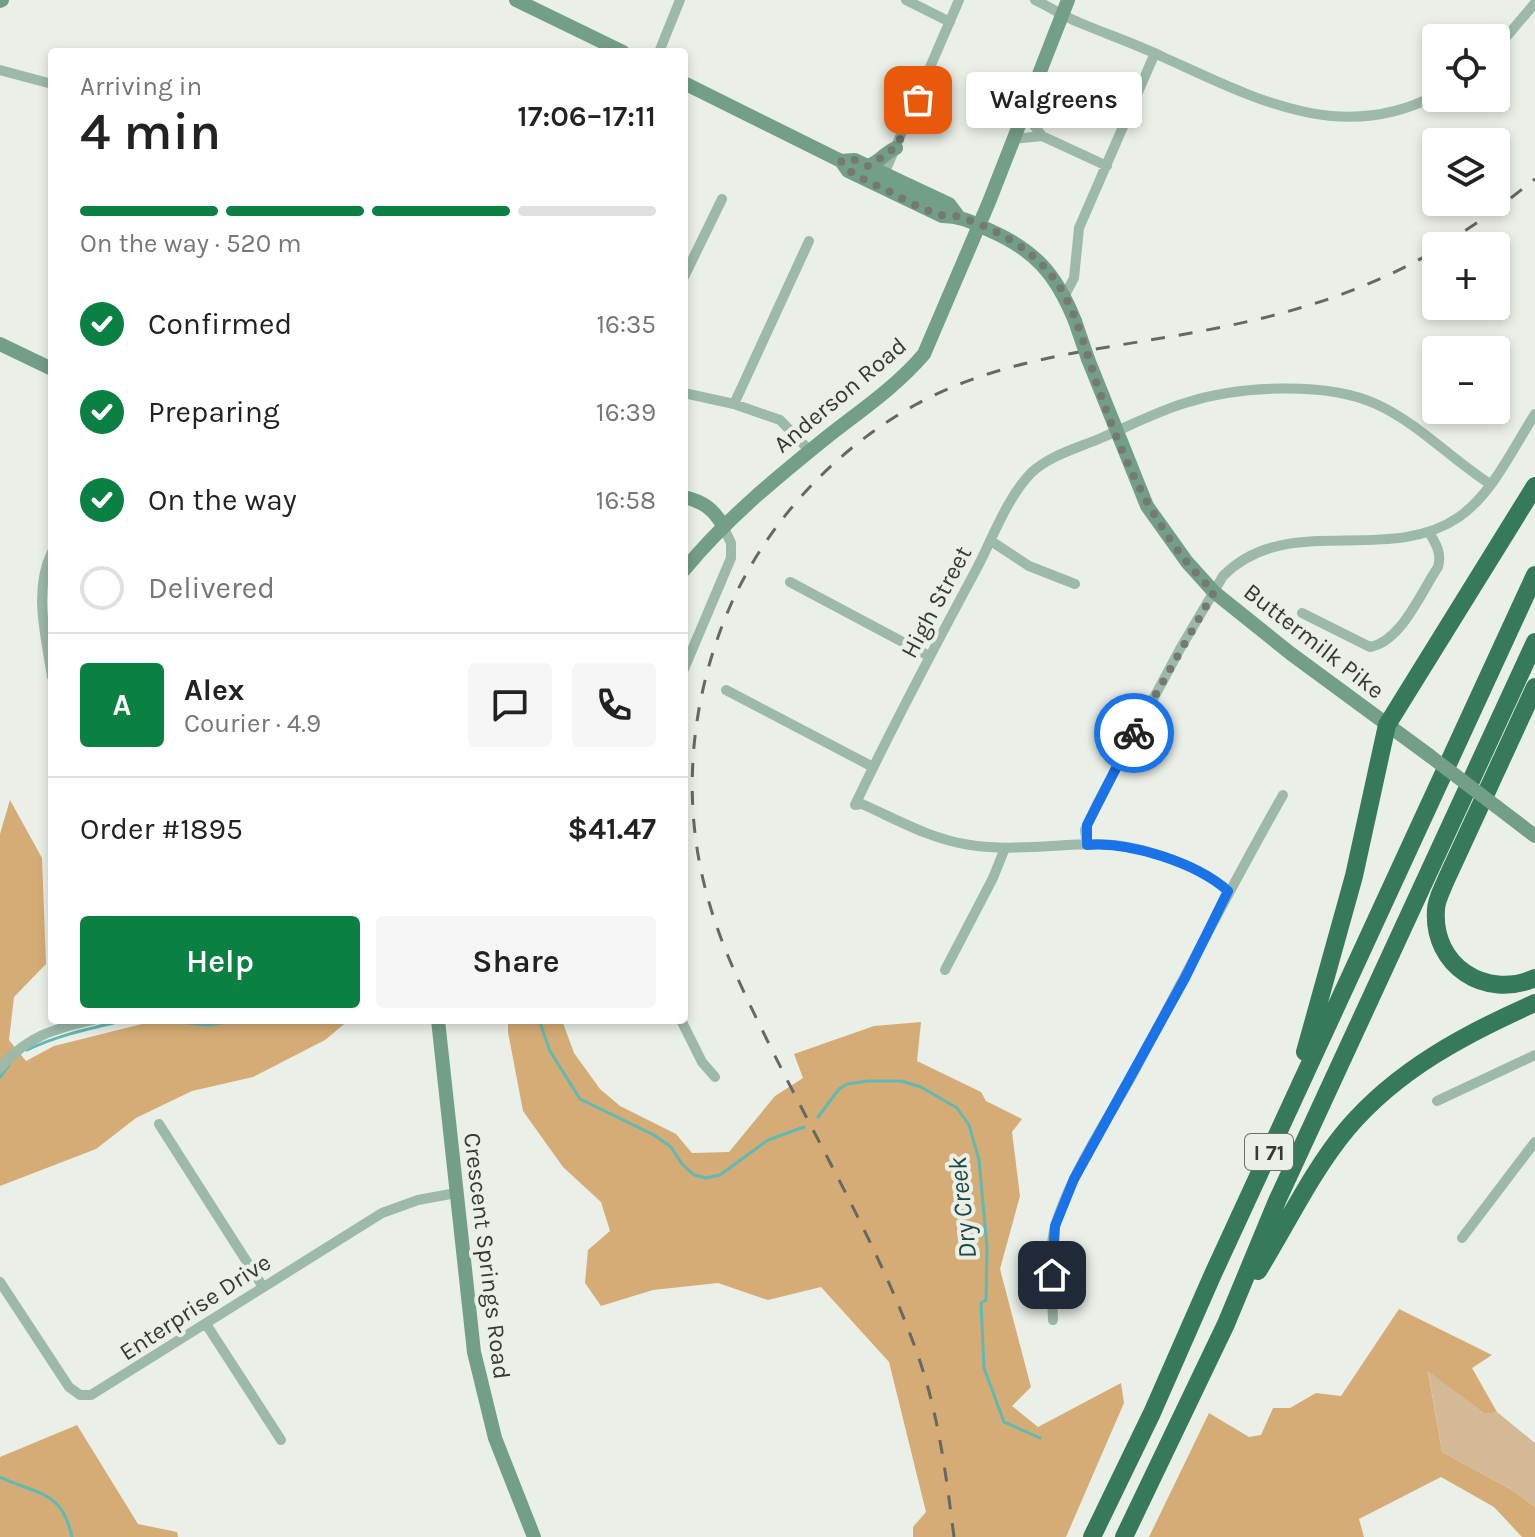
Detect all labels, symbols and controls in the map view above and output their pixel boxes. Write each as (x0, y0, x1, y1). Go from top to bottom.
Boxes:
map controls (1422, 24, 1510, 424)
button: locate (1422, 24, 1510, 112)
pin (884, 66, 952, 134)
text: Arriving in (80, 71, 202, 102)
callout: Walgreens (966, 72, 1142, 128)
icon: bag (896, 78, 940, 122)
text: Walgreens (990, 84, 1118, 115)
text: 17:06–17:11 (517, 98, 656, 134)
text: 4 min (80, 101, 221, 162)
button: layers (1422, 128, 1510, 216)
text: On the way · 520 m (80, 228, 302, 259)
button: + (1422, 232, 1510, 320)
icon: check (80, 302, 124, 346)
text: Confirmed (148, 306, 292, 342)
text: 16:35 (596, 309, 656, 340)
street label: Anderson Road (768, 331, 912, 459)
button: − (1422, 336, 1510, 424)
icon: check (80, 390, 124, 434)
text: Preparing (148, 394, 280, 430)
text: 16:39 (596, 397, 656, 428)
icon: check (80, 478, 124, 522)
text: On the way (148, 482, 297, 518)
text: 16:58 (596, 485, 656, 516)
street label: High Street (895, 541, 977, 663)
text: Delivered (148, 570, 275, 606)
street label: Buttermilk Pike (1238, 578, 1390, 704)
button: chat (468, 663, 552, 747)
button: phone (572, 663, 656, 747)
text: Alex (184, 672, 244, 708)
text: A (113, 687, 131, 723)
courier (1094, 693, 1174, 773)
text: Courier · 4.9 (184, 708, 321, 739)
icon: bike (1112, 711, 1156, 755)
text: Order #1895 (80, 811, 243, 847)
text: $41.47 (568, 811, 656, 847)
button: Help (80, 916, 360, 1008)
button: Share (376, 916, 656, 1008)
street label: Crescent Springs Road (458, 1131, 516, 1381)
road number: I 71 (1245, 1134, 1293, 1170)
water label: Dry Creek (942, 1155, 983, 1260)
pin (1018, 1241, 1086, 1309)
street label: Enterprise Drive (114, 1248, 276, 1366)
icon: home (1030, 1253, 1074, 1297)

